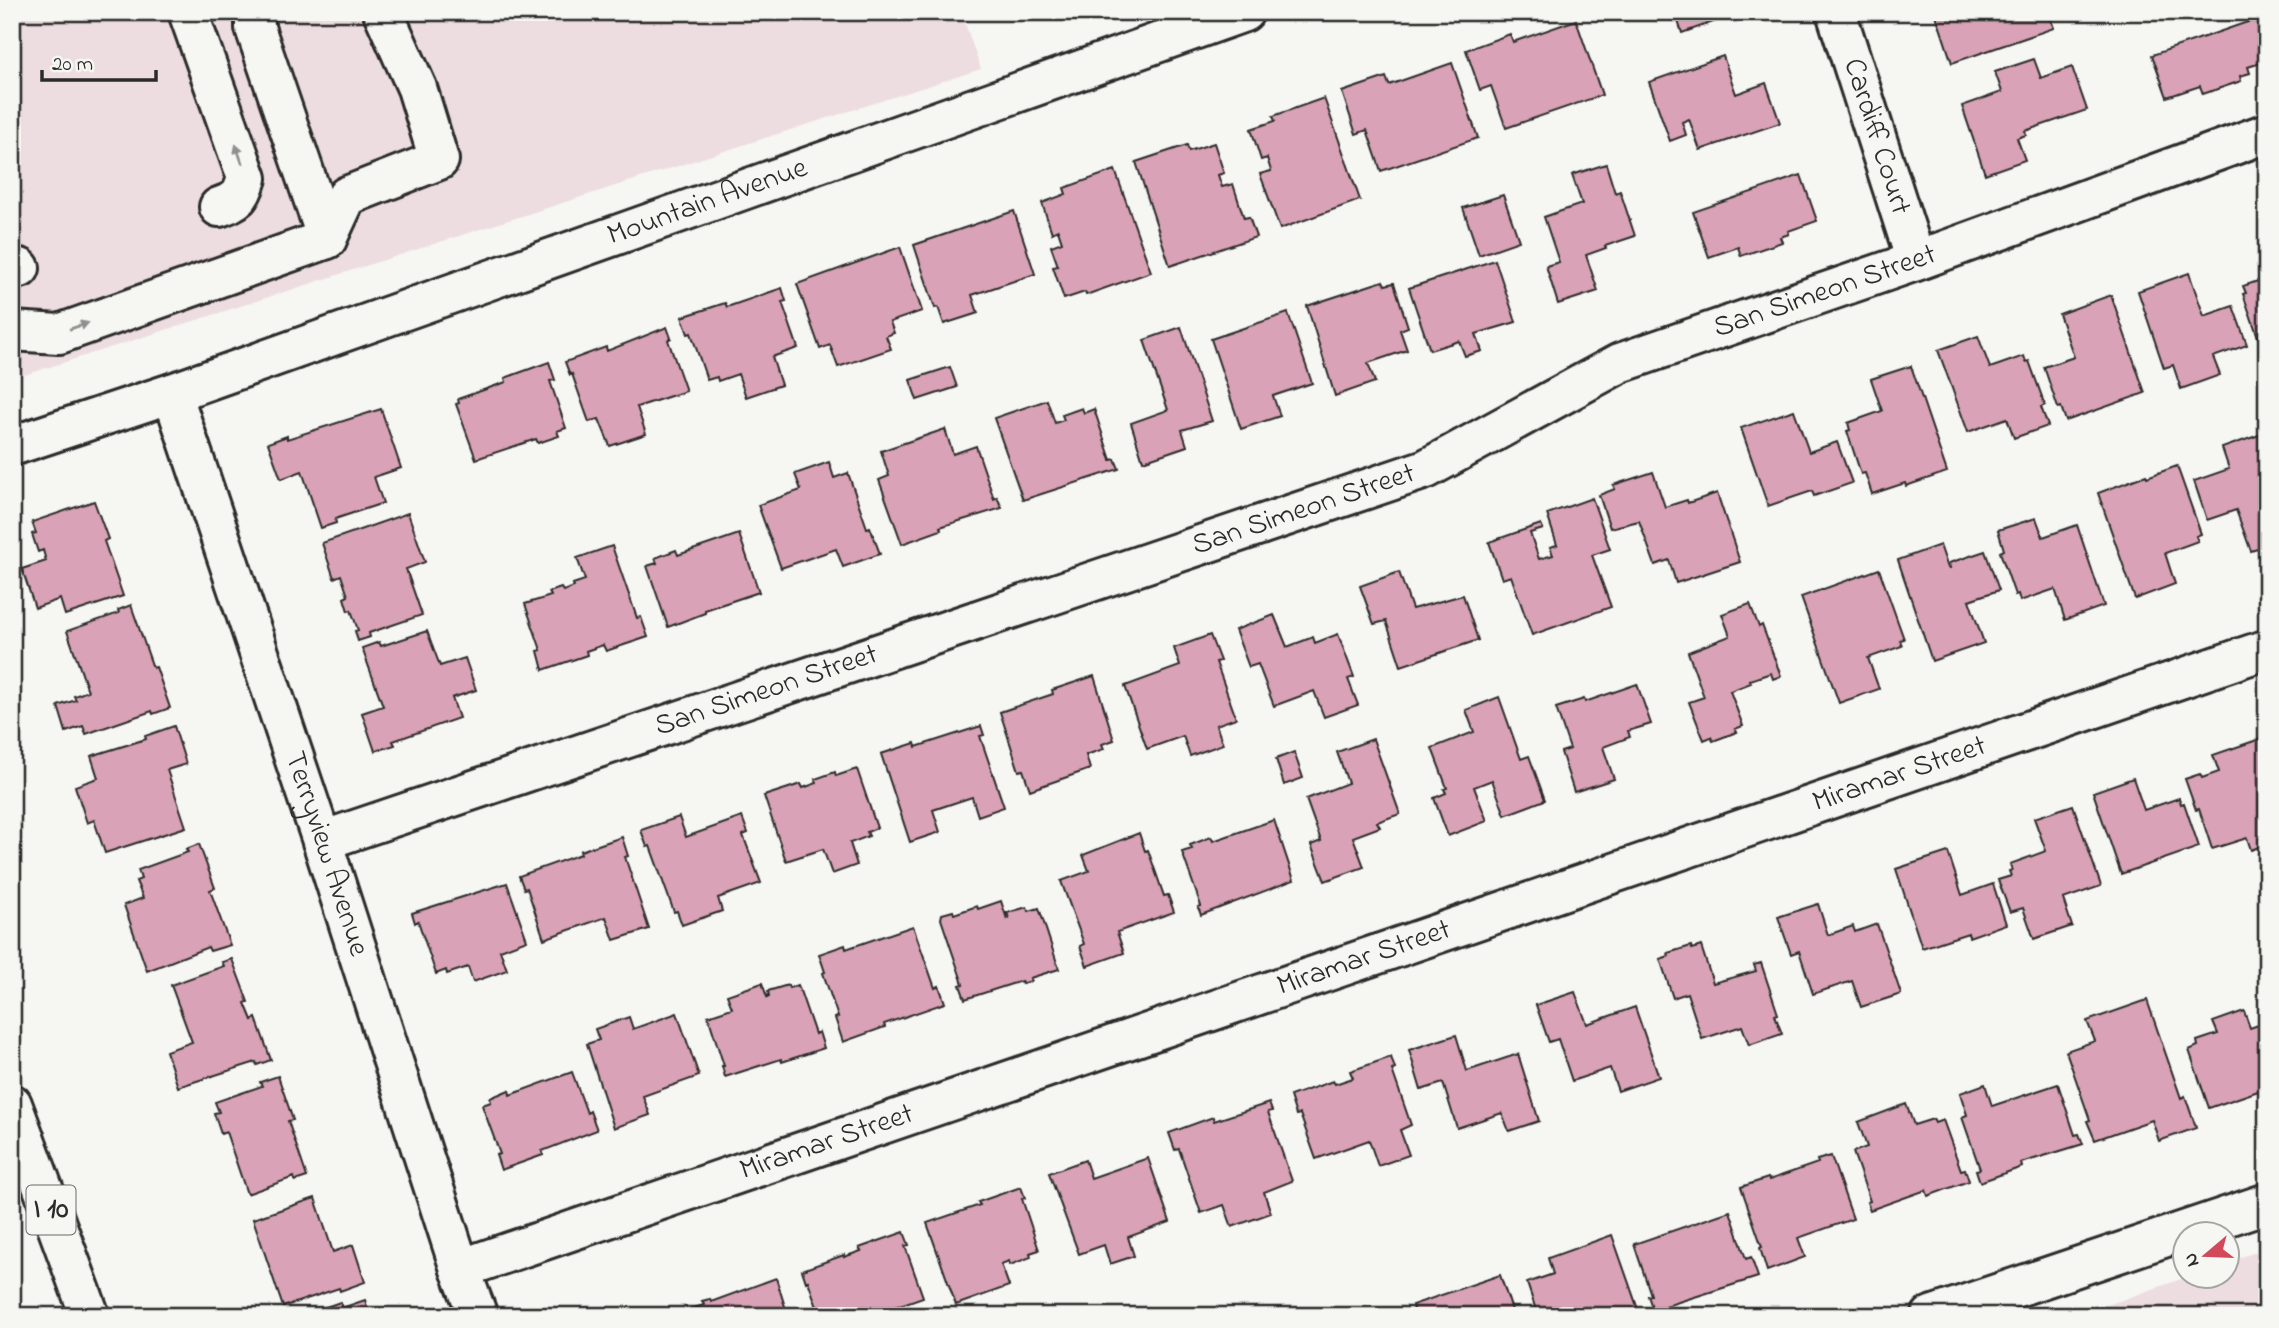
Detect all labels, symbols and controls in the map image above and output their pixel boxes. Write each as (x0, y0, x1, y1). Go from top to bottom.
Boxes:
scale bar (42, 38, 156, 82)
text: 20 m (52, 50, 93, 80)
street label: Cardiff Court (1830, 53, 1922, 221)
one-way arrow (233, 144, 243, 165)
street label: Mountain Avenue (602, 147, 814, 258)
street label: San Simeon Street (1708, 233, 1943, 351)
one-way arrow (69, 320, 90, 331)
street label: San Simeon Street (1186, 452, 1421, 568)
street label: San Simeon Street (649, 633, 884, 749)
street label: Miramar Street (1807, 725, 1992, 825)
street label: Terryview Avenue (272, 746, 380, 963)
street label: Miramar Street (1271, 909, 1457, 1009)
street label: Miramar Street (734, 1093, 920, 1193)
road number: I 10 (26, 1186, 76, 1234)
north arrow (2170, 1220, 2240, 1290)
text: N (2177, 1249, 2207, 1270)

